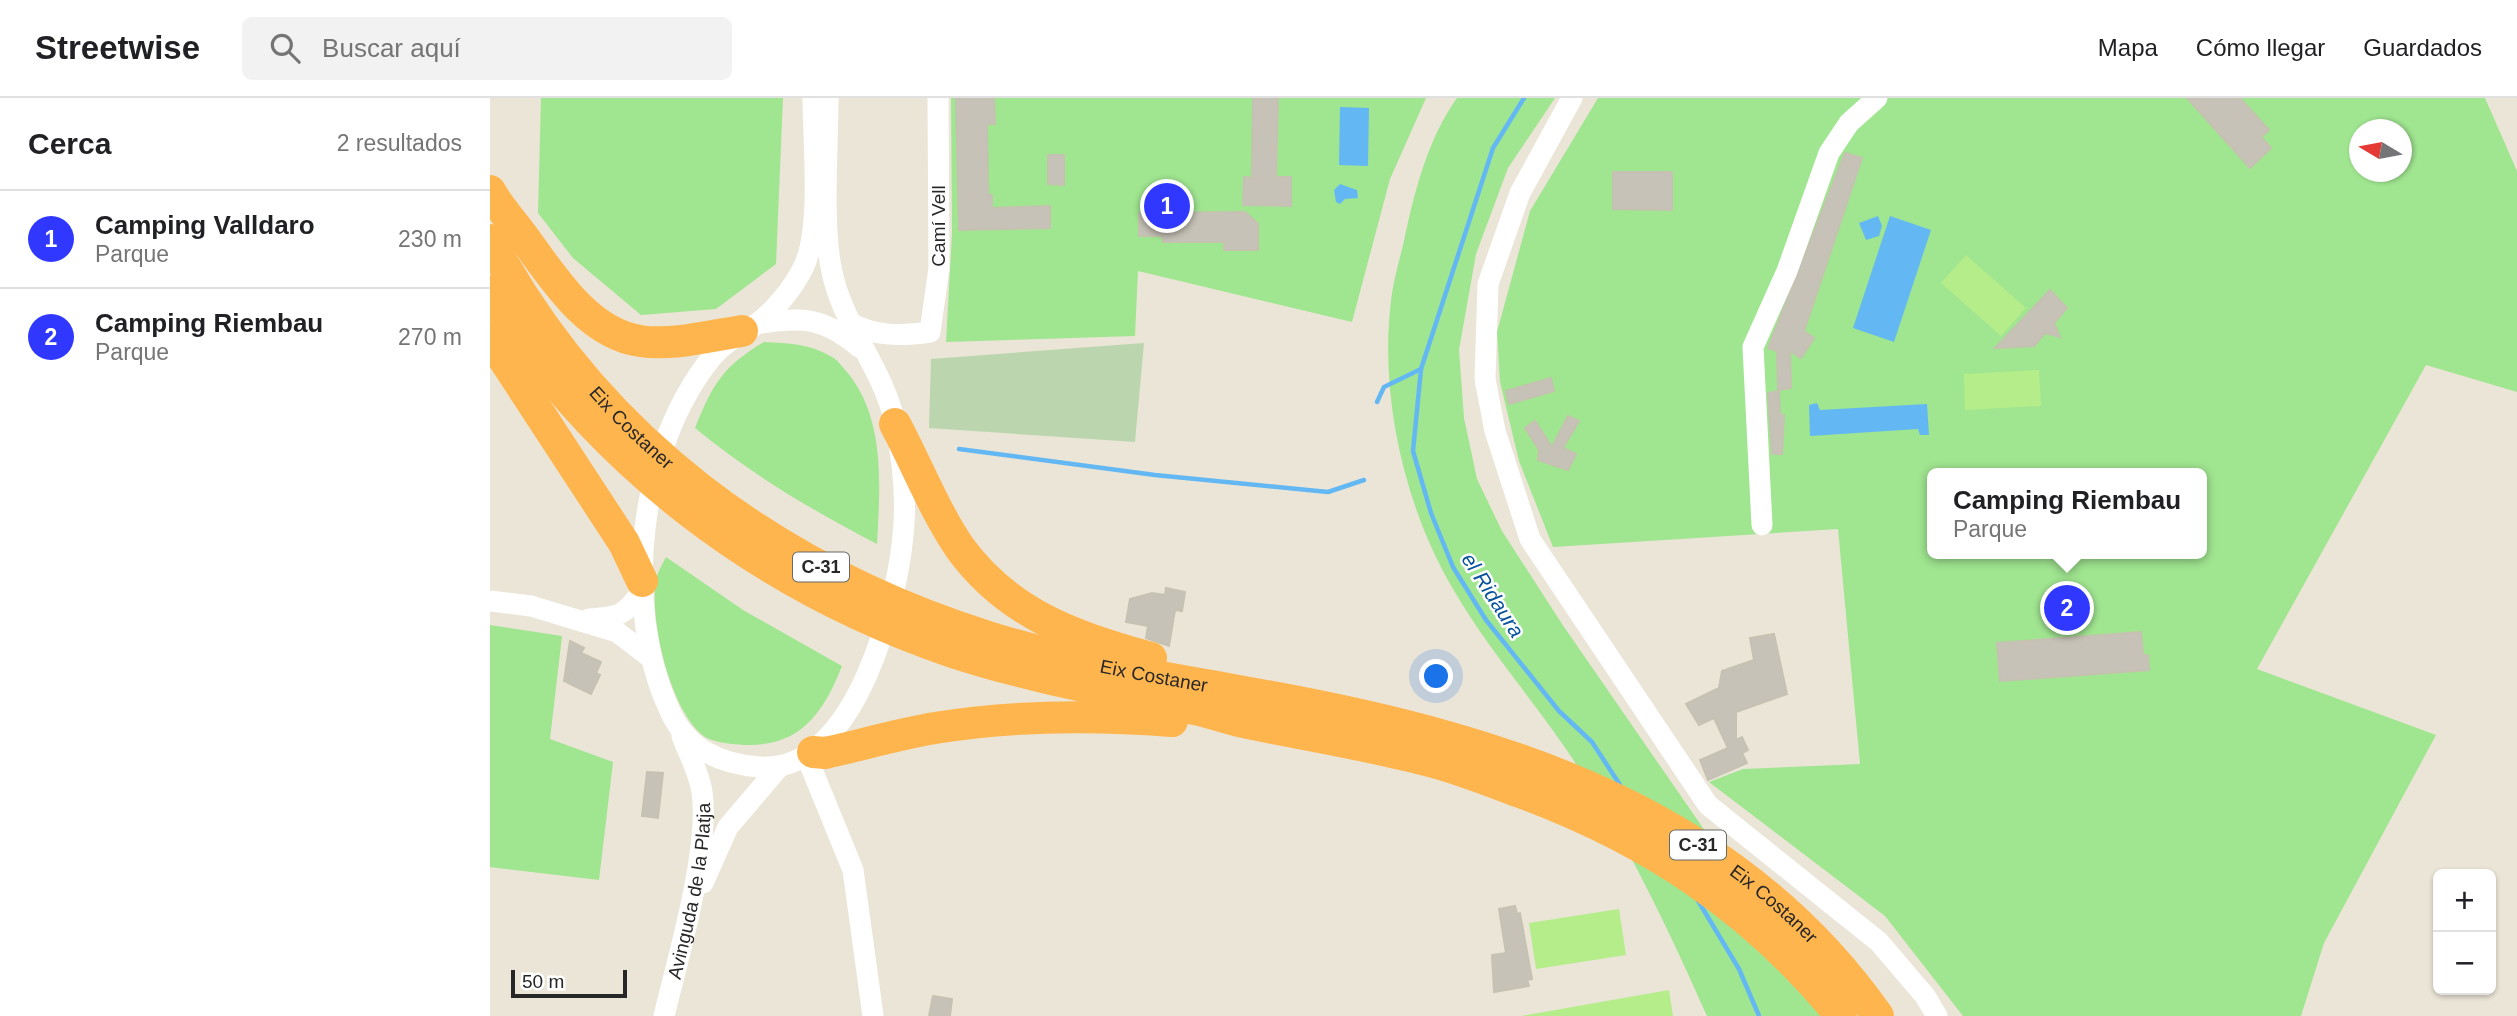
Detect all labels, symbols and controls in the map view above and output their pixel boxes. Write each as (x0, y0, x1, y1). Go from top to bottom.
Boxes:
search box (242, 17, 732, 80)
text: Streetwise (35, 29, 200, 66)
icon: search (266, 29, 304, 67)
text: Buscar aquí (322, 33, 461, 63)
text: Mapa (2098, 34, 2158, 61)
text: Cómo llegar (2196, 34, 2325, 61)
text: Guardados (2363, 34, 2482, 61)
north arrow (2349, 119, 2412, 182)
text: Cerca (28, 127, 111, 160)
text: 2 resultados (337, 130, 462, 156)
pin: 1 (1144, 180, 1190, 232)
street label: Camí Vell (928, 185, 949, 267)
text: Camping Valldaro (95, 210, 315, 240)
text: 1 (45, 226, 57, 252)
text: 230 m (398, 226, 462, 252)
text: Parque (95, 241, 169, 267)
text: Camping Riembau (95, 308, 323, 338)
text: 2 (45, 324, 57, 350)
text: 270 m (398, 324, 462, 350)
text: Parque (95, 339, 169, 365)
street label: Eix Costaner (586, 382, 678, 473)
popup (1927, 468, 2207, 559)
text: Camping Riembau (1953, 485, 2181, 515)
text: Parque (1953, 516, 2027, 542)
water label: el Ridaura (1457, 549, 1529, 641)
road number: C-31 (793, 552, 849, 582)
pin: 2 (2044, 582, 2090, 634)
street label: Eix Costaner (1098, 655, 1210, 696)
your location (1419, 659, 1453, 693)
street label: Avinguda de la Platja (663, 802, 714, 981)
road number: C-31 (1670, 830, 1726, 860)
street label: Eix Costaner (1726, 860, 1823, 947)
map controls (2433, 869, 2496, 995)
button: + (2433, 869, 2496, 932)
button: − (2433, 932, 2496, 995)
scale bar (511, 967, 626, 999)
text: 50 m (522, 971, 564, 992)

